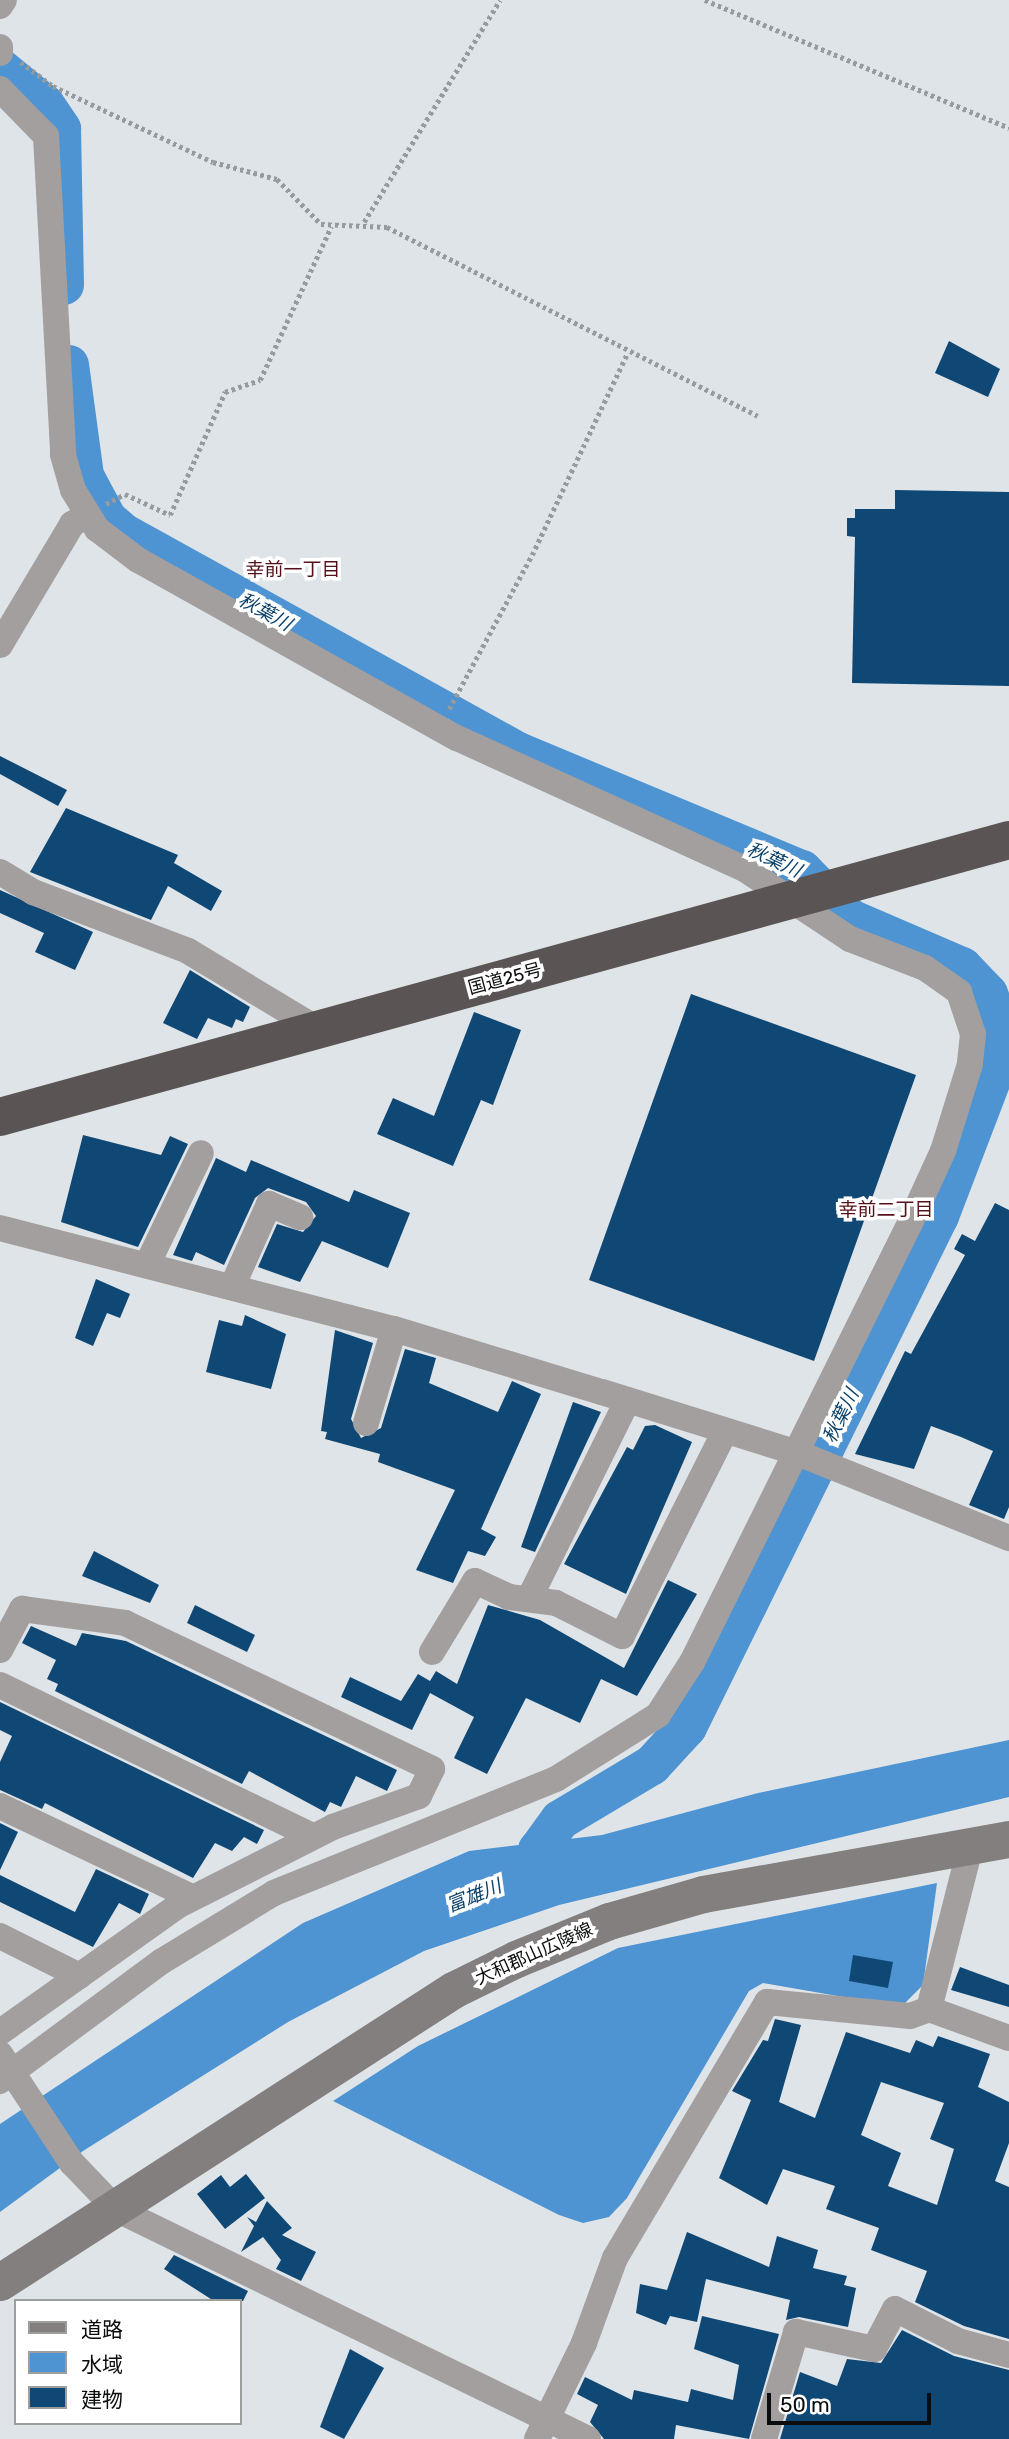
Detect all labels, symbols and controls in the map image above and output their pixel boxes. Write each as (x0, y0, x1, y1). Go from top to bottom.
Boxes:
district label: 幸前一丁目 (246, 559, 340, 581)
water label: 秋葉川 (235, 588, 295, 636)
water label: 秋葉川 (743, 838, 805, 882)
street label: 国道25号 (466, 959, 544, 999)
district label: 幸前二丁目 (839, 1199, 933, 1221)
water label: 秋葉川 (818, 1385, 864, 1447)
water label: 富雄川 (443, 1875, 505, 1917)
street label: 大和郡山広陵線 (472, 1919, 596, 1989)
legend (14, 2299, 242, 2425)
text: 道路 (81, 2317, 123, 2342)
text: 水域 (81, 2352, 123, 2377)
scale bar (771, 2380, 936, 2424)
text: 建物 (81, 2387, 123, 2412)
text: 50 m (780, 2392, 830, 2417)

